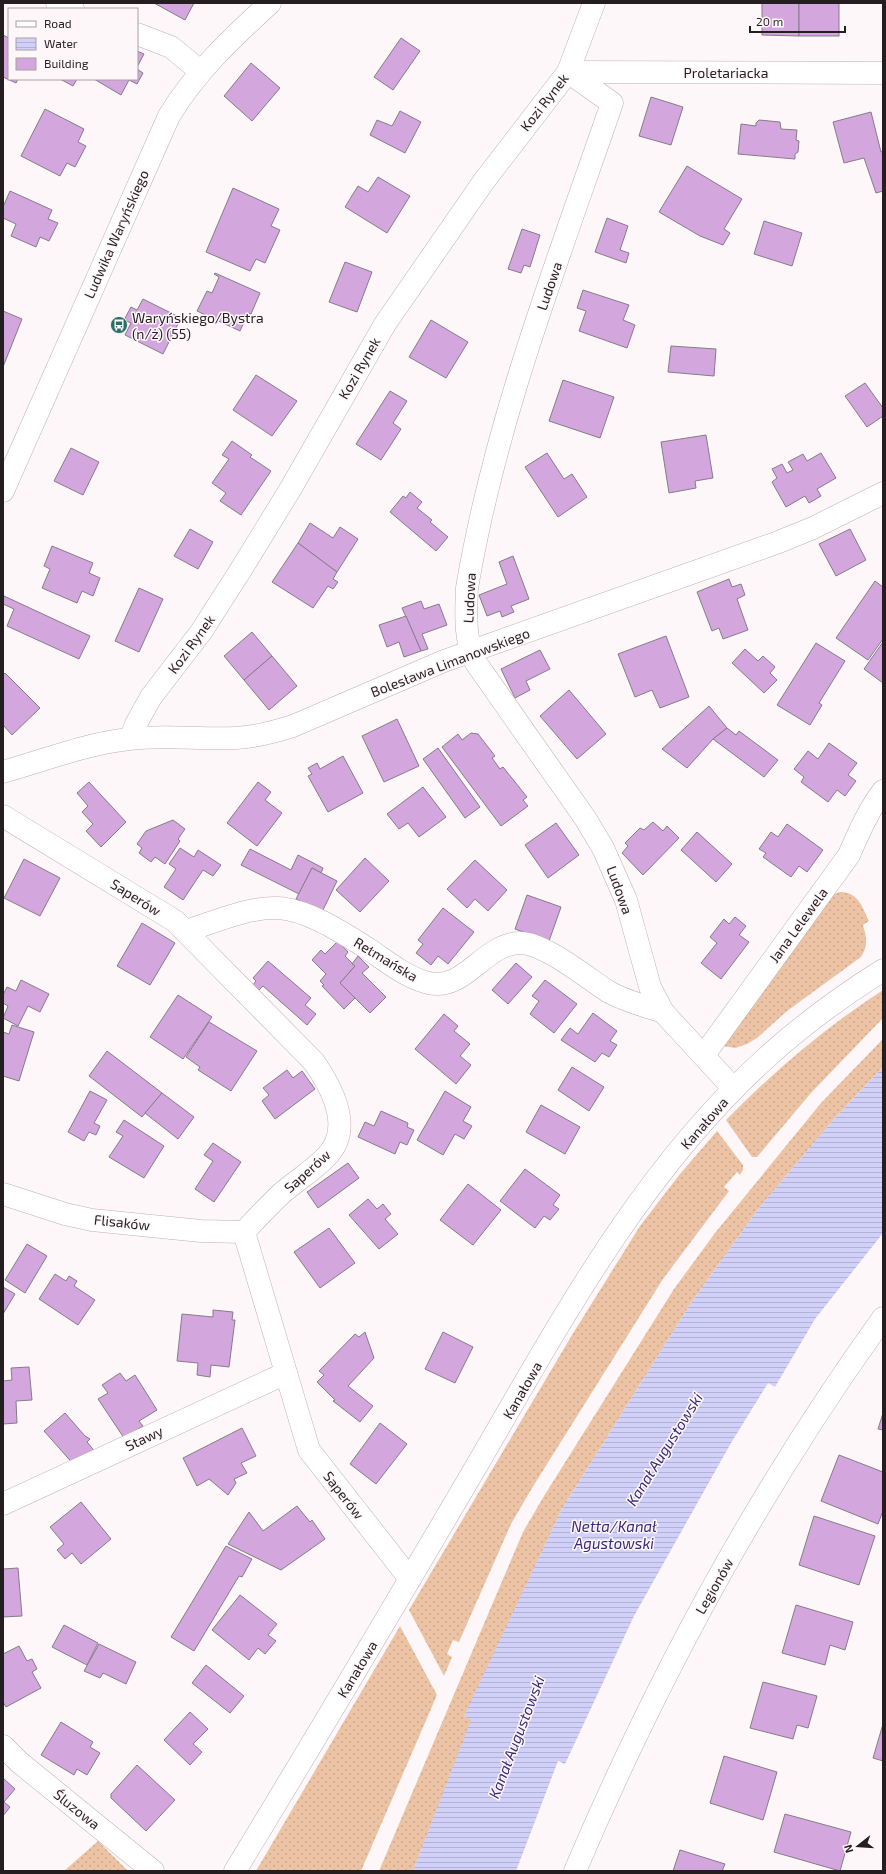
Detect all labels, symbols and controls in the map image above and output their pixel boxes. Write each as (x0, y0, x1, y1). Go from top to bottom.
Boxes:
legend (8, 8, 138, 80)
scale bar (750, 8, 845, 34)
text: 20 m (756, 14, 783, 28)
text: Road (44, 16, 72, 30)
text: Water (44, 36, 78, 50)
text: Building (44, 56, 89, 70)
street label: Proletariacka (684, 64, 768, 81)
street label: Kozi Rynek (516, 70, 572, 134)
street label: Ludwika Waryńskiego (80, 167, 152, 301)
street label: Ludowa (533, 259, 565, 313)
place label: Waryńskiego/Bystra (n/ż) (55) (132, 309, 264, 342)
bus stop icon: Waryńskiego/Bystra (n/ż) (55) (109, 315, 129, 335)
street label: Kozi Rynek (334, 334, 384, 402)
street label: Ludowa (459, 572, 479, 624)
street label: Kozi Rynek (164, 611, 218, 677)
street label: Bolesława Limanowskiego (368, 624, 532, 700)
street label: Ludowa (603, 863, 637, 917)
street label: Saperów (108, 875, 165, 919)
street label: Jana Lelewela (765, 884, 831, 966)
street label: Retmańska (351, 933, 421, 985)
street label: Kanałowa (677, 1093, 731, 1153)
street label: Saperów (280, 1146, 334, 1196)
street label: Flisaków (93, 1211, 151, 1233)
street label: Kanałowa (499, 1358, 545, 1422)
water label: Kanał Augustowski (622, 1389, 706, 1509)
street label: Stawy (122, 1422, 166, 1454)
street label: Saperów (320, 1468, 368, 1523)
water label: Netta/Kanał Agustowski (571, 1517, 657, 1552)
street label: Legionów (691, 1555, 737, 1617)
street label: Kanałowa (333, 1637, 381, 1701)
water label: Kanał Augustowski (484, 1673, 548, 1801)
street label: Śluzowa (51, 1785, 103, 1833)
north arrow (838, 1826, 878, 1866)
text: N (841, 1843, 855, 1855)

